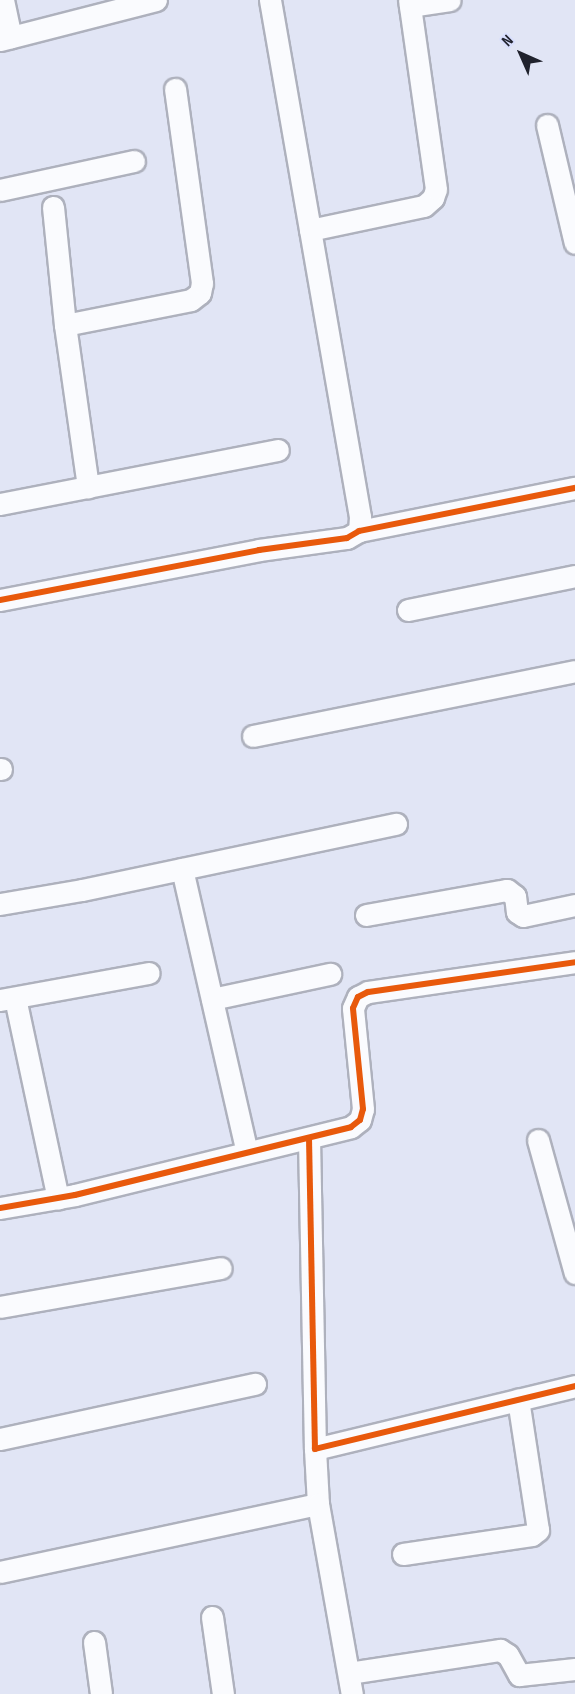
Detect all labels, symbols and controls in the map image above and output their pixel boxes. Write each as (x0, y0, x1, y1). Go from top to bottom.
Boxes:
north arrow (491, 24, 551, 84)
text: N (498, 31, 518, 51)

